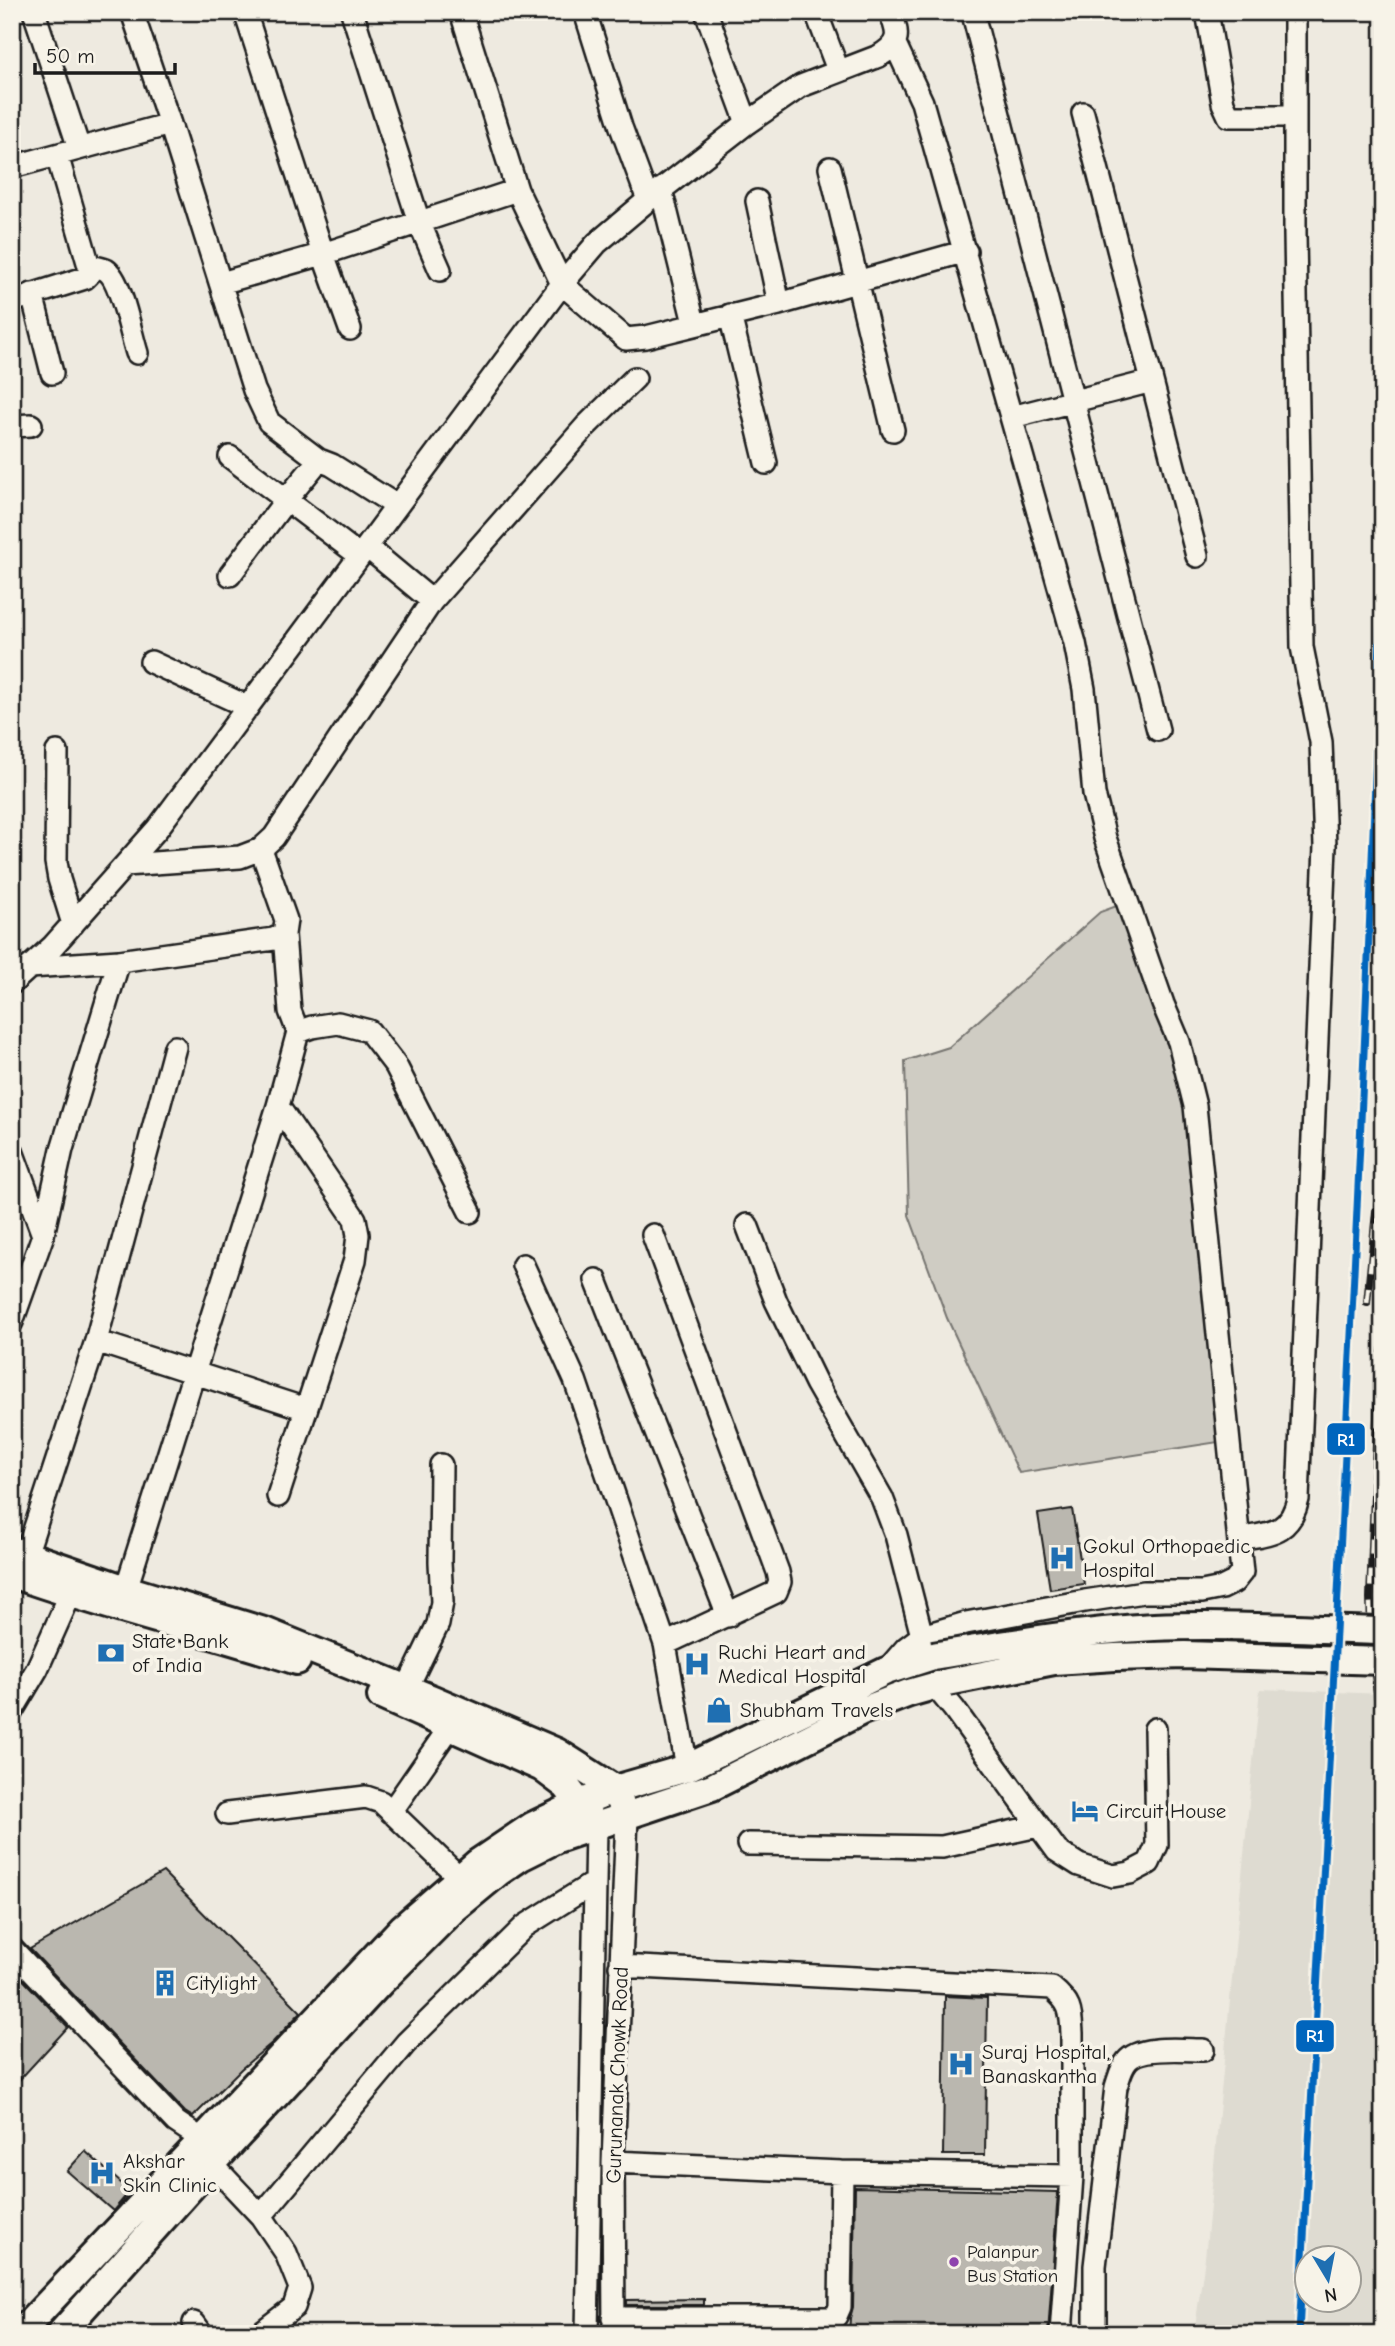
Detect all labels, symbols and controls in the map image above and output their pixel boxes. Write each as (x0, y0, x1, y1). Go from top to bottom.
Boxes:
scale bar (35, 32, 175, 76)
text: 50 m (46, 44, 95, 68)
line badge: R1 (1326, 1422, 1366, 1456)
text: R1 (1337, 1429, 1355, 1451)
place label: Gokul Orthopaedic Hospital (1083, 1534, 1250, 1582)
hospital icon: Gokul Orthopaedic Hospital (1047, 1543, 1077, 1573)
place label: State Bank of India (132, 1629, 228, 1677)
bank icon: State Bank of India (96, 1638, 126, 1668)
place label: Ruchi Heart and Medical Hospital (718, 1640, 866, 1688)
hospital icon: Ruchi Heart and Medical Hospital (682, 1649, 712, 1679)
shop icon: Shubham Travels (704, 1695, 734, 1725)
place label: Shubham Travels (740, 1698, 893, 1722)
hotel icon: Circuit House (1070, 1796, 1100, 1826)
place label: Circuit House (1106, 1799, 1226, 1823)
street label: Gurunanak Chowk Road (601, 1966, 633, 2184)
building icon: Citylight (150, 1968, 180, 1998)
place label: Citylight (186, 1971, 258, 1995)
line badge: R1 (1295, 2019, 1335, 2053)
text: R1 (1306, 2025, 1324, 2047)
place label: Suraj Hospital, Banaskantha (982, 2040, 1110, 2088)
hospital icon: Suraj Hospital, Banaskantha (946, 2049, 976, 2079)
place label: Akshar Skin Clinic (123, 2149, 217, 2197)
hospital icon: Akshar Skin Clinic (87, 2158, 117, 2188)
place label: Palanpur Bus Station (967, 2241, 1058, 2287)
north arrow (1294, 2244, 1364, 2314)
marker: Palanpur Bus Station (947, 2255, 961, 2269)
text: N (1323, 2283, 1339, 2307)

